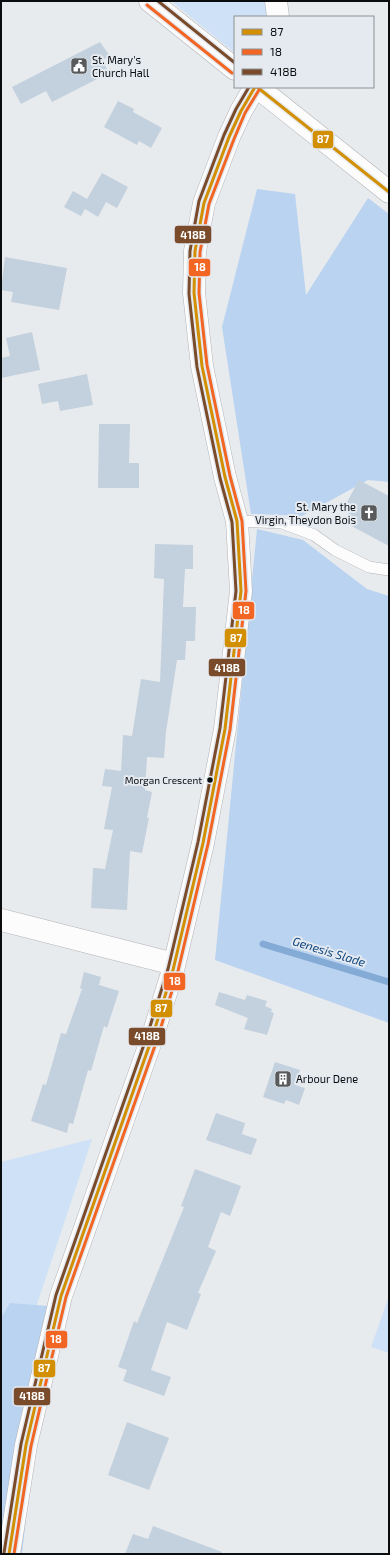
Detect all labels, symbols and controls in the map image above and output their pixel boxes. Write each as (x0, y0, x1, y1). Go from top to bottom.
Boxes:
legend (234, 16, 374, 88)
text: 87 (270, 24, 283, 38)
text: 18 (270, 44, 282, 58)
place label: St. Mary's Church Hall (92, 53, 150, 79)
public building icon: St. Mary's Church Hall (69, 56, 89, 76)
text: 418B (270, 64, 297, 78)
line badge: 87 (312, 130, 334, 149)
text: 87 (317, 132, 330, 145)
line badge: 418B (174, 225, 212, 244)
text: 418B (180, 228, 206, 241)
line badge: 18 (188, 258, 211, 277)
text: 18 (194, 260, 206, 273)
place label: St. Mary the Virgin, Theydon Bois (255, 500, 356, 526)
church icon: St. Mary the Virgin, Theydon Bois (359, 503, 379, 523)
line badge: 18 (232, 601, 255, 620)
text: 18 (238, 603, 250, 616)
line badge: 87 (224, 628, 247, 648)
text: 87 (230, 631, 243, 644)
line badge: 418B (208, 658, 246, 677)
text: 418B (214, 661, 240, 674)
place label: Morgan Crescent (125, 774, 202, 786)
marker: Morgan Crescent (205, 775, 215, 785)
water label: Genesis Slade (291, 933, 368, 969)
line badge: 18 (163, 972, 186, 991)
text: 18 (169, 974, 181, 987)
line badge: 87 (150, 999, 173, 1018)
text: 87 (155, 1001, 168, 1014)
line badge: 418B (128, 1027, 166, 1046)
text: 418B (134, 1029, 160, 1042)
building icon: Arbour Dene (273, 1069, 293, 1089)
place label: Arbour Dene (296, 1072, 358, 1085)
line badge: 18 (45, 1330, 68, 1349)
text: 18 (50, 1332, 62, 1345)
line badge: 87 (33, 1359, 56, 1378)
text: 87 (38, 1361, 51, 1374)
line badge: 418B (13, 1387, 51, 1406)
text: 418B (19, 1389, 45, 1402)

